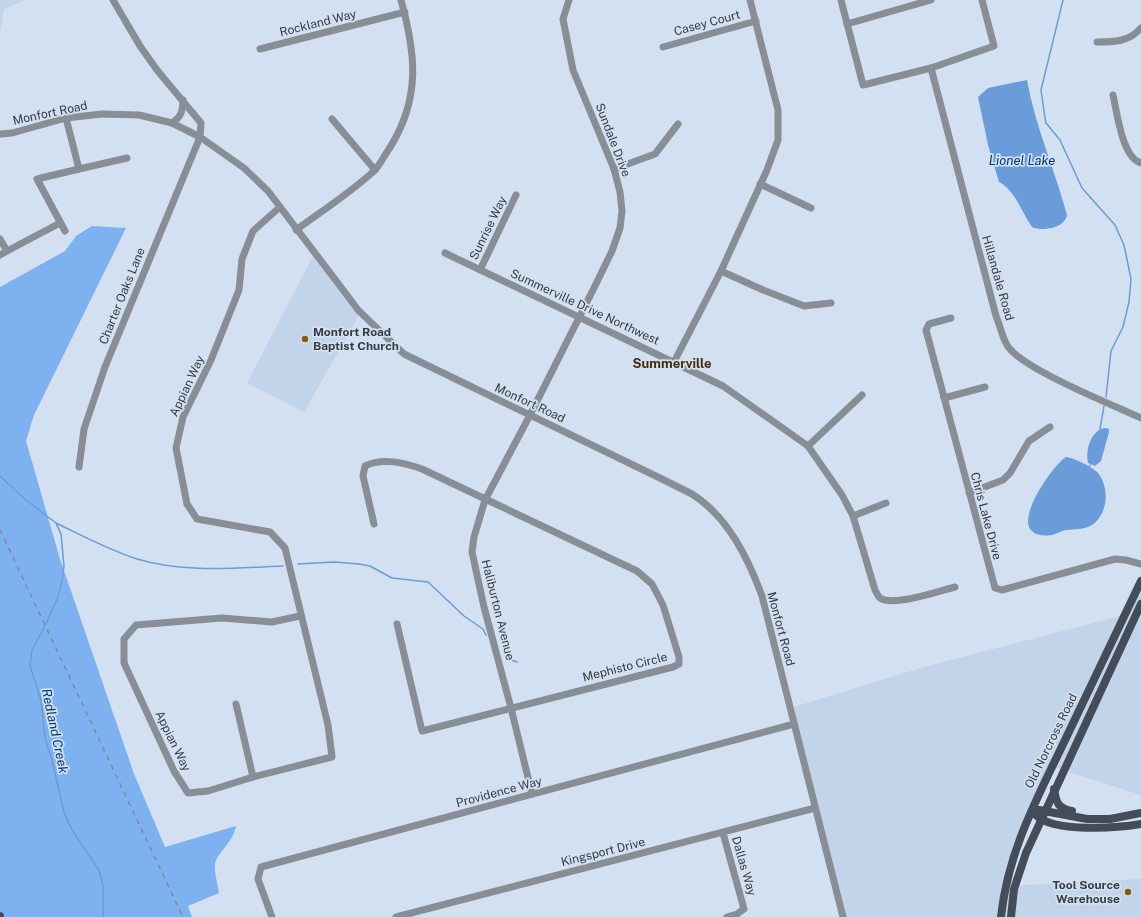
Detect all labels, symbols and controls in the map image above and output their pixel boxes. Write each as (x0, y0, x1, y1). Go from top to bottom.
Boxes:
street label: Rockland Way (278, 7, 358, 39)
street label: Casey Court (672, 7, 742, 39)
street label: Monfort Road (11, 98, 89, 128)
street label: Sundale Drive (593, 101, 633, 179)
water label: Lionel Lake (989, 153, 1055, 168)
street label: Sunrise Way (467, 193, 510, 262)
street label: Hillandale Road (979, 234, 1017, 322)
street label: Charter Oaks Lane (96, 245, 148, 346)
street label: Summerville Drive Northwest (508, 266, 662, 348)
place label: Monfort Road Baptist Church (313, 325, 399, 353)
marker: Monfort Road Baptist Church (300, 334, 310, 344)
street label: Appian Way (167, 353, 207, 419)
district label: Summerville (633, 356, 711, 371)
street label: Monfort Road (493, 381, 567, 425)
street label: Chris Lake Drive (968, 471, 1004, 561)
street label: Haliburton Avenue (479, 558, 517, 662)
street label: Monfort Road (764, 590, 798, 668)
street label: Mephisto Circle (581, 650, 669, 684)
water label: Redland Creek (39, 687, 71, 775)
street label: Old Norcross Road (1022, 691, 1080, 791)
street label: Appian Way (152, 708, 194, 774)
street label: Providence Way (454, 774, 544, 810)
street label: Kingsport Drive (559, 835, 647, 869)
street label: Dallas Way (729, 835, 759, 898)
place label: Tool Source Warehouse (1052, 878, 1120, 906)
marker: Tool Source Warehouse (1123, 887, 1133, 897)

